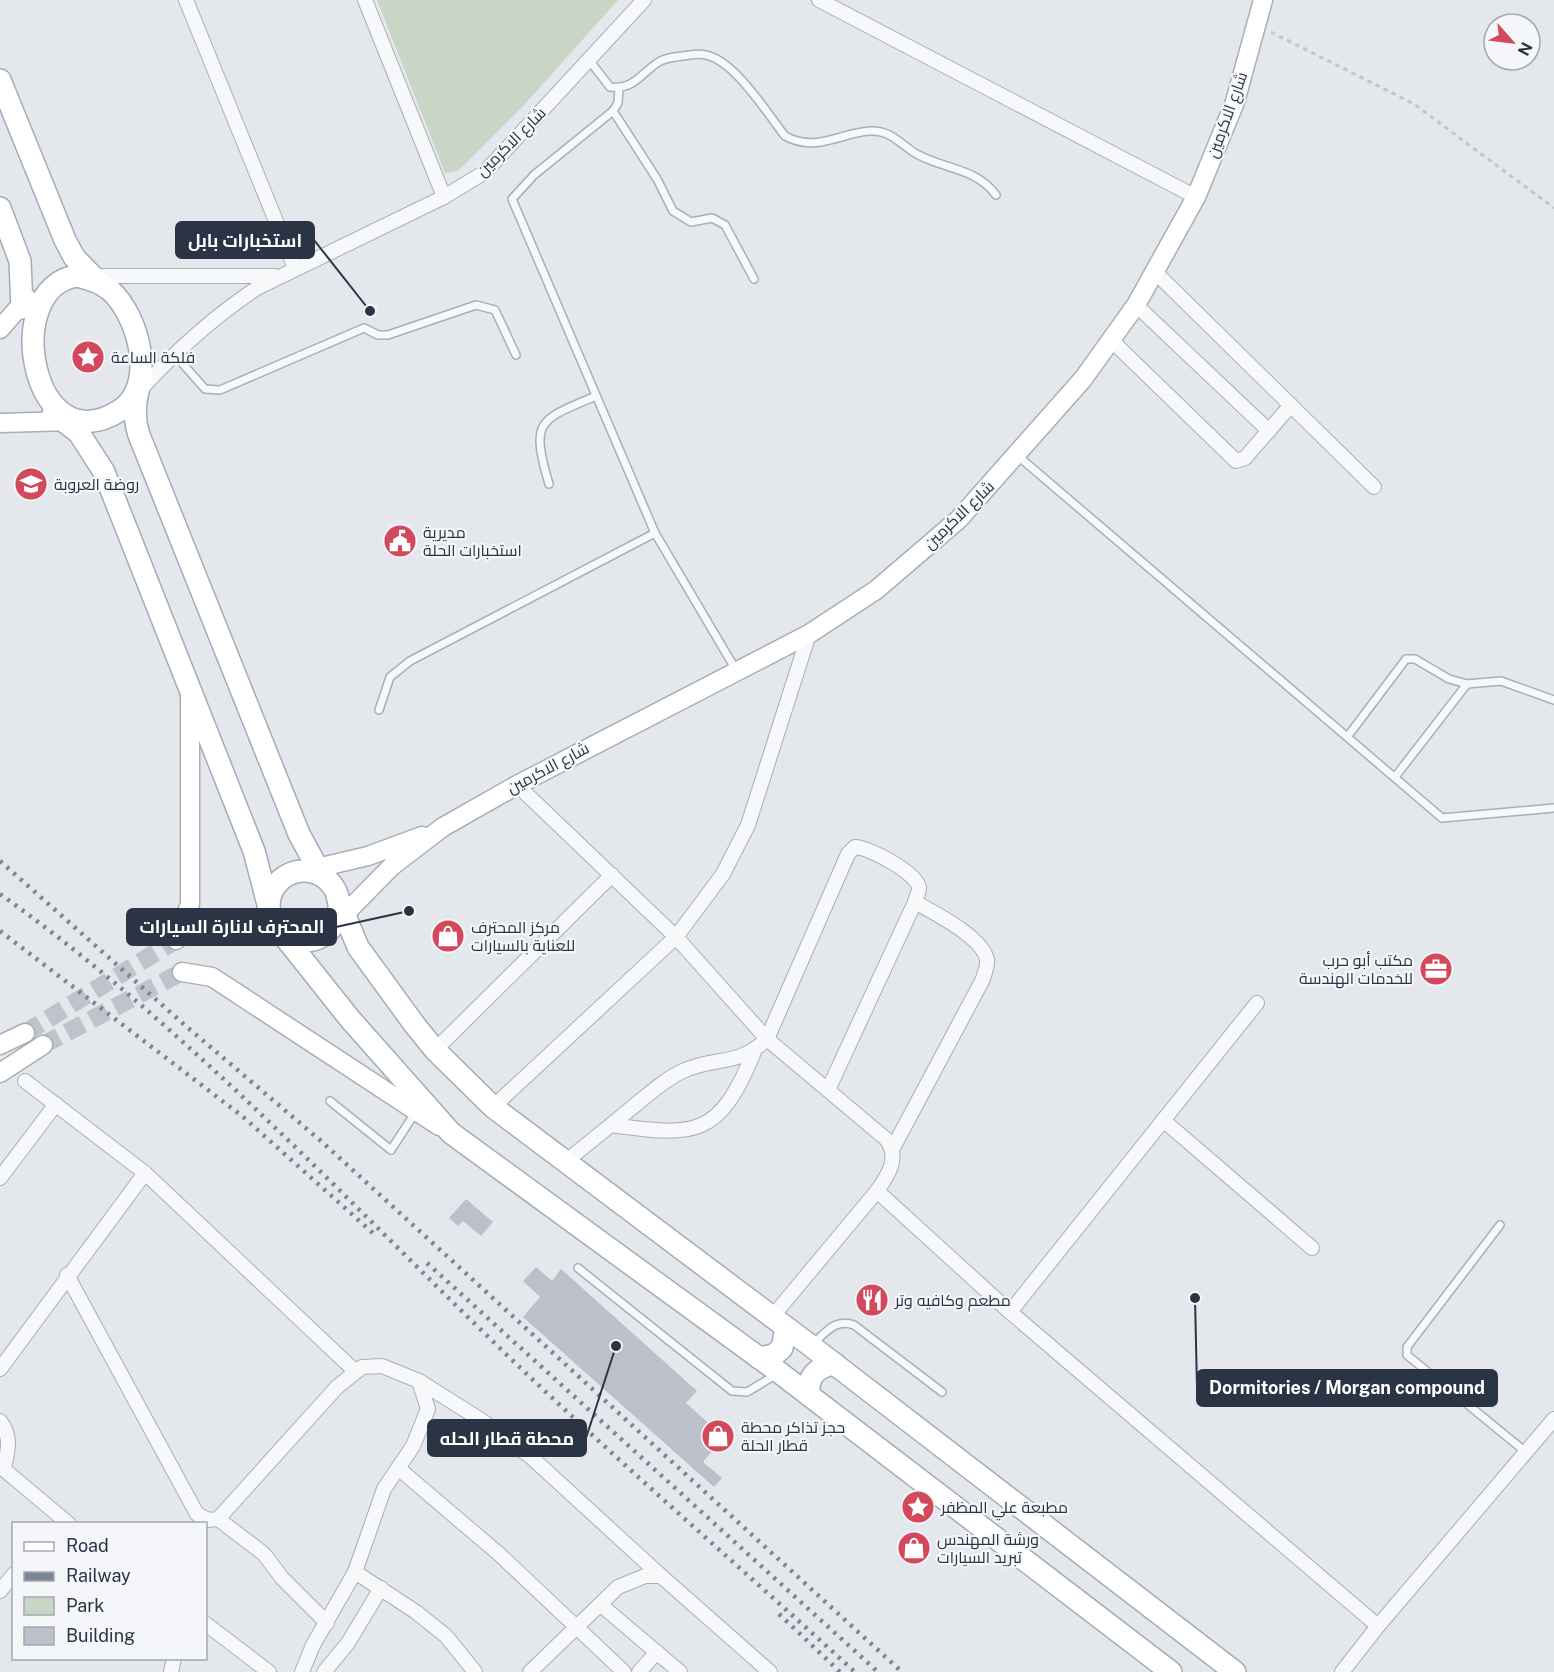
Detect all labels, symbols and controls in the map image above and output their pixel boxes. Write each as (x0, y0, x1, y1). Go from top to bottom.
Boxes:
north arrow (1482, 12, 1542, 72)
text: N (1513, 39, 1536, 59)
street label: شارع الاكرمين (1203, 69, 1253, 161)
street label: شارع الاكرمين (472, 103, 551, 182)
callout: استخبارات بابل (176, 222, 314, 258)
text: استخبارات بابل (188, 230, 302, 252)
place icon: فلكة الساعة (70, 339, 106, 375)
place label: فلكة الساعة (111, 348, 195, 367)
school or university icon: روضة العروبة (13, 466, 49, 502)
place label: روضة العروبة (54, 475, 139, 494)
street label: شارع الاكرمين (920, 477, 1000, 555)
public building icon: مديرية استخبارات الحلة (382, 523, 418, 559)
place label: مديرية استخبارات الحلة (423, 523, 522, 560)
street label: شارع الاكرمين (504, 738, 593, 799)
callout: المحترف لانارة السيارات (127, 909, 336, 945)
text: المحترف لانارة السيارات (140, 916, 324, 938)
shop icon: مركز المحترف للعناية بالسيارات (430, 918, 466, 954)
place label: مركز المحترف للعناية بالسيارات (471, 918, 575, 955)
place label: مكتب أبو حرب للخدمات الهندسة (1299, 951, 1413, 989)
office icon: مكتب أبو حرب للخدمات الهندسة (1418, 951, 1454, 987)
restaurant icon: مطعم وكافيه وتر (854, 1282, 890, 1318)
place label: مطعم وكافيه وتر (894, 1291, 1011, 1312)
callout: Dormitories / Morgan compound (1197, 1370, 1497, 1406)
text: Dormitories / Morgan compound (1209, 1377, 1485, 1398)
shop icon: حجز تذاكر محطة قطار الحلة (700, 1418, 736, 1454)
place label: حجز تذاكر محطة قطار الحلة (741, 1418, 845, 1455)
callout: محطة قطار الحله (428, 1420, 586, 1456)
text: محطة قطار الحله (440, 1428, 574, 1449)
place icon: مطبعة علي المظفر (900, 1489, 936, 1525)
place label: مطبعة علي المظفر (940, 1498, 1068, 1521)
legend (12, 1522, 207, 1660)
shop icon: ورشة المهندس تبريد السيارات (896, 1530, 932, 1566)
place label: ورشة المهندس تبريد السيارات (937, 1530, 1039, 1567)
text: Road (66, 1535, 109, 1556)
text: Railway (66, 1565, 131, 1586)
text: Park (66, 1595, 104, 1616)
text: Building (66, 1625, 135, 1646)

